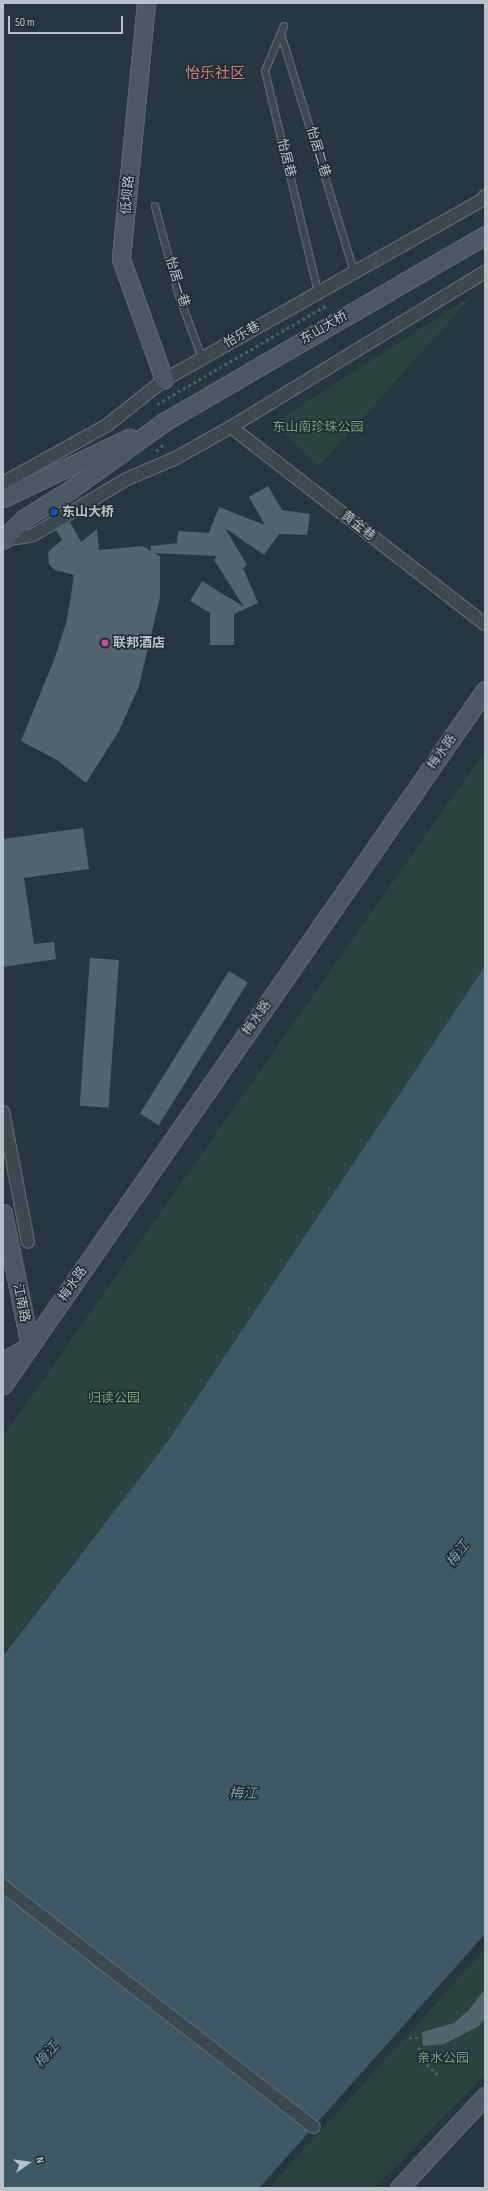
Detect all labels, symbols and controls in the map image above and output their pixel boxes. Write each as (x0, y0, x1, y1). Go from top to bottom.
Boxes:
scale bar (10, 8, 125, 34)
text: 50 m (15, 15, 35, 30)
district label: 怡乐社区 (185, 65, 245, 83)
street label: 怡居二巷 (303, 125, 333, 179)
street label: 怡居巷 (274, 137, 298, 179)
street label: 低坝路 (119, 175, 137, 215)
street label: 怡居一巷 (162, 255, 192, 309)
street label: 东山大桥 (298, 308, 350, 348)
street label: 怡乐巷 (221, 318, 263, 352)
park label: 东山南珍珠公园 (273, 419, 363, 435)
place label: 东山大桥 (62, 504, 114, 520)
marker: 东山大桥 (49, 507, 59, 517)
street label: 黄金巷 (338, 508, 378, 544)
place label: 联邦酒店 (113, 635, 165, 651)
marker: 联邦酒店 (100, 638, 110, 648)
street label: 梅水路 (424, 732, 460, 772)
street label: 梅水路 (239, 998, 275, 1038)
street label: 梅水路 (55, 1264, 91, 1304)
street label: 江南路 (10, 1282, 32, 1324)
park label: 归读公园 (88, 1390, 140, 1406)
water label: 梅江 (443, 1538, 473, 1570)
water label: 梅江 (229, 1786, 257, 1802)
water label: 梅江 (31, 2039, 63, 2071)
park label: 亲水公园 (417, 2050, 469, 2066)
north arrow (8, 2143, 48, 2183)
text: N (33, 2156, 47, 2165)

